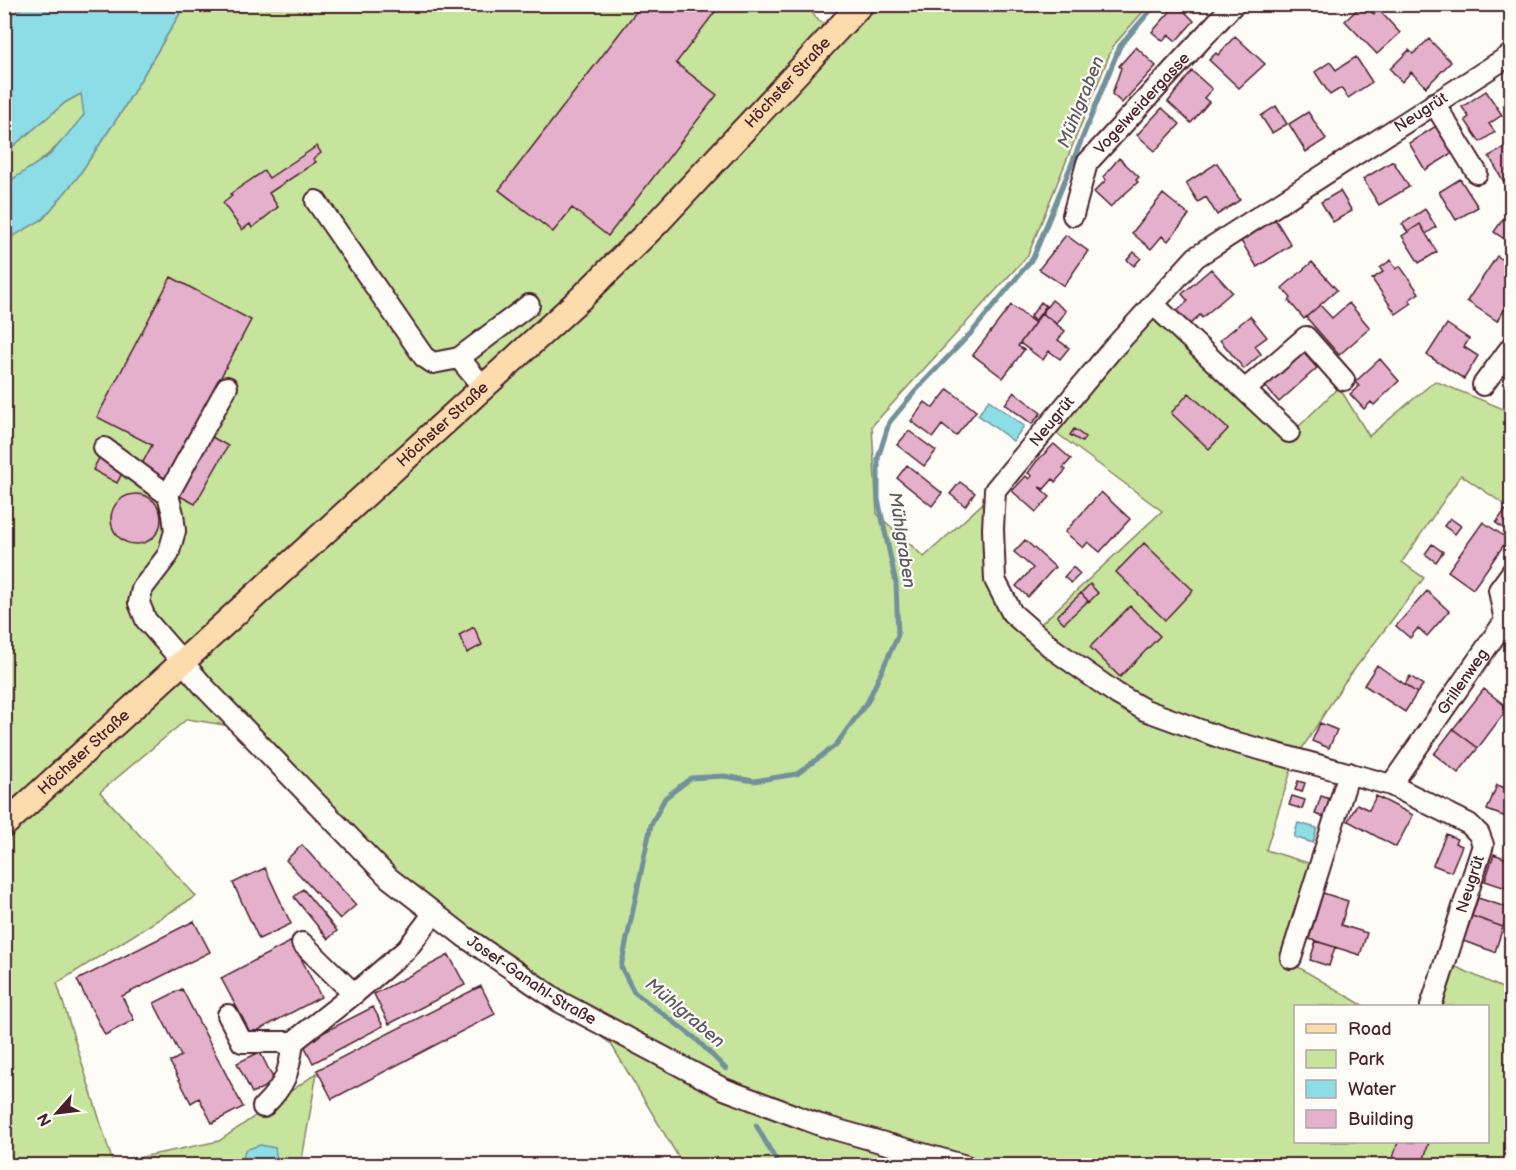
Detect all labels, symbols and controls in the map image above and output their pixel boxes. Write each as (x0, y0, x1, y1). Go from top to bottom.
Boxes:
street label: Höchster Straße (741, 33, 835, 132)
street label: Vogelweidergasse (1090, 48, 1194, 158)
water label: Mühlgraben (1053, 53, 1109, 151)
street label: Neugrüt (1391, 88, 1451, 137)
street label: Höchster Straße (393, 378, 493, 471)
street label: Neugrüt (1026, 393, 1078, 450)
water label: Mühlgraben (884, 491, 920, 589)
street label: Grillenweg (1433, 645, 1493, 718)
street label: Höchster Straße (34, 705, 134, 799)
street label: Neugrüt (1452, 853, 1489, 915)
street label: Josef-Ganahl-Straße (463, 932, 600, 1029)
water label: Mühlgraben (641, 974, 729, 1052)
legend (1294, 1005, 1489, 1143)
text: Road (1348, 1019, 1392, 1040)
text: Park (1348, 1049, 1384, 1070)
text: Water (1348, 1079, 1396, 1100)
north arrow (27, 1083, 87, 1143)
text: Building (1348, 1109, 1414, 1130)
text: N (34, 1110, 56, 1129)

